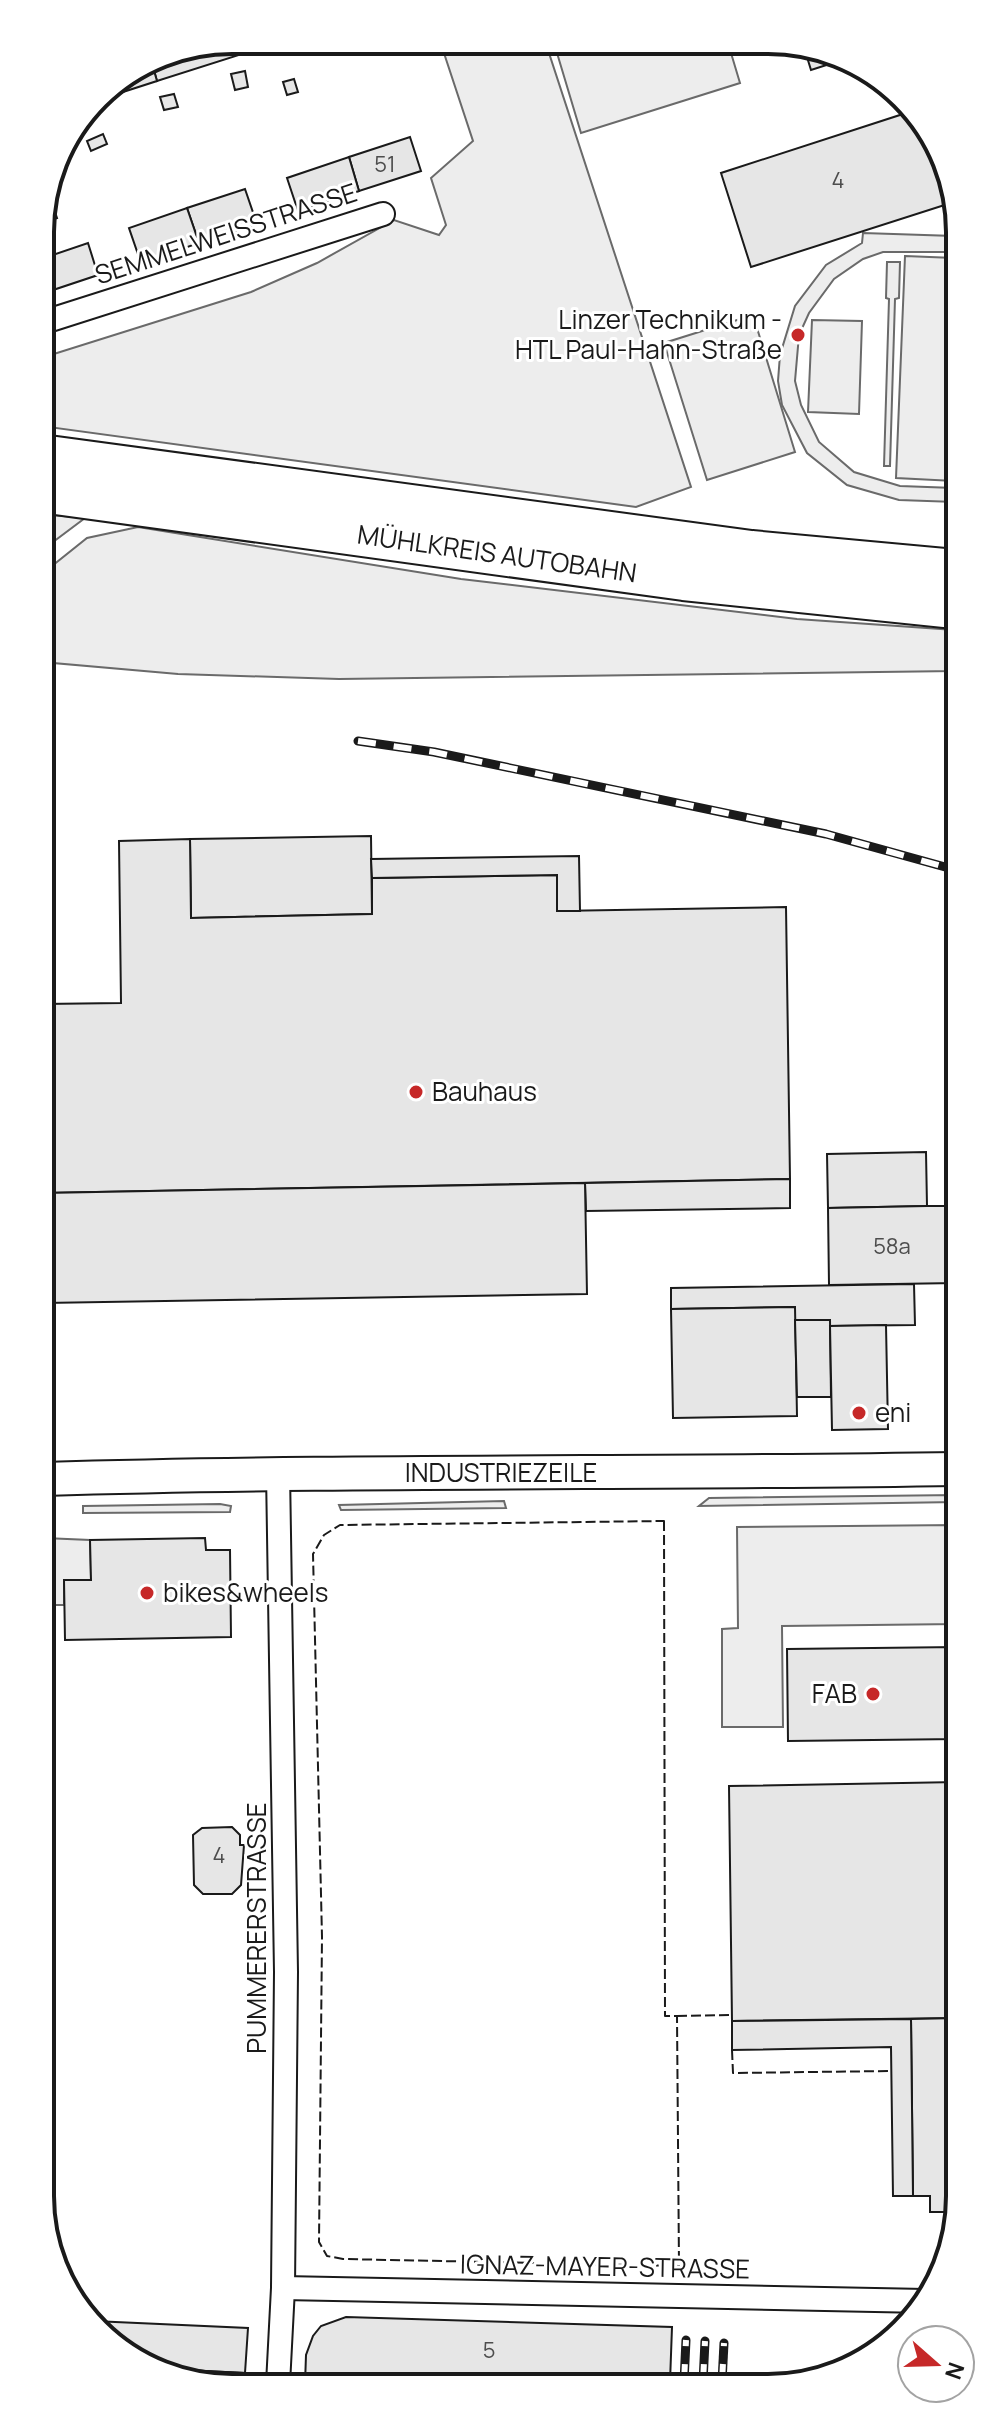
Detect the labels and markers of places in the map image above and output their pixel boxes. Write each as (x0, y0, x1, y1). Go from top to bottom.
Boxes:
place label: Linzer Technikum - HTL Paul-Hahn-Straße (515, 301, 782, 367)
marker: Linzer Technikum - HTL Paul-Hahn-Straße (789, 326, 807, 344)
place label: Bauhaus (432, 1073, 537, 1109)
marker: Bauhaus (407, 1083, 425, 1101)
place label: eni (875, 1394, 911, 1430)
marker: eni (850, 1404, 868, 1422)
place label: bikes&wheels (163, 1574, 328, 1610)
marker: bikes&wheels (138, 1584, 156, 1602)
place label: FAB (812, 1675, 857, 1711)
marker: FAB (864, 1685, 882, 1703)

